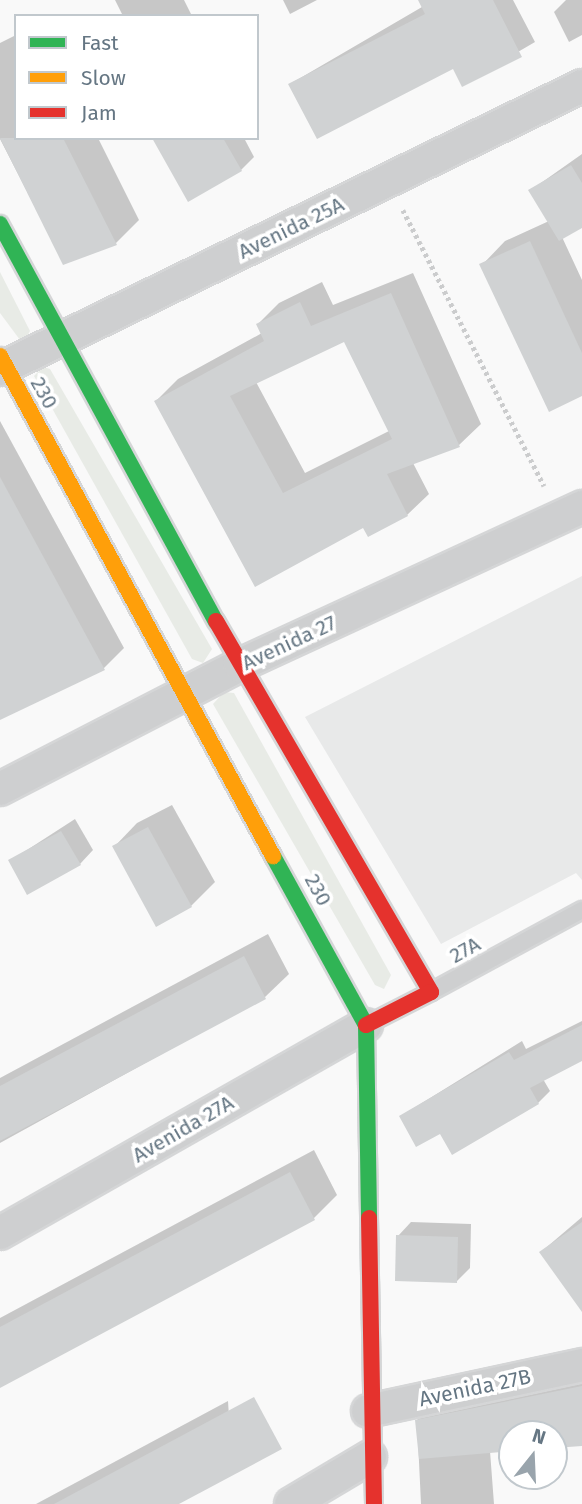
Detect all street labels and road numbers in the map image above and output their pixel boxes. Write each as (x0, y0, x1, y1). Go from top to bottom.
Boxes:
street label: Avenida 25A (234, 192, 348, 264)
street label: 230 (25, 373, 63, 413)
street label: Avenida 27 (238, 610, 340, 676)
street label: 230 (299, 870, 337, 910)
street label: 27A (445, 931, 485, 969)
street label: Avenida 27A (128, 1090, 238, 1168)
street label: Avenida 27B (417, 1364, 533, 1412)

